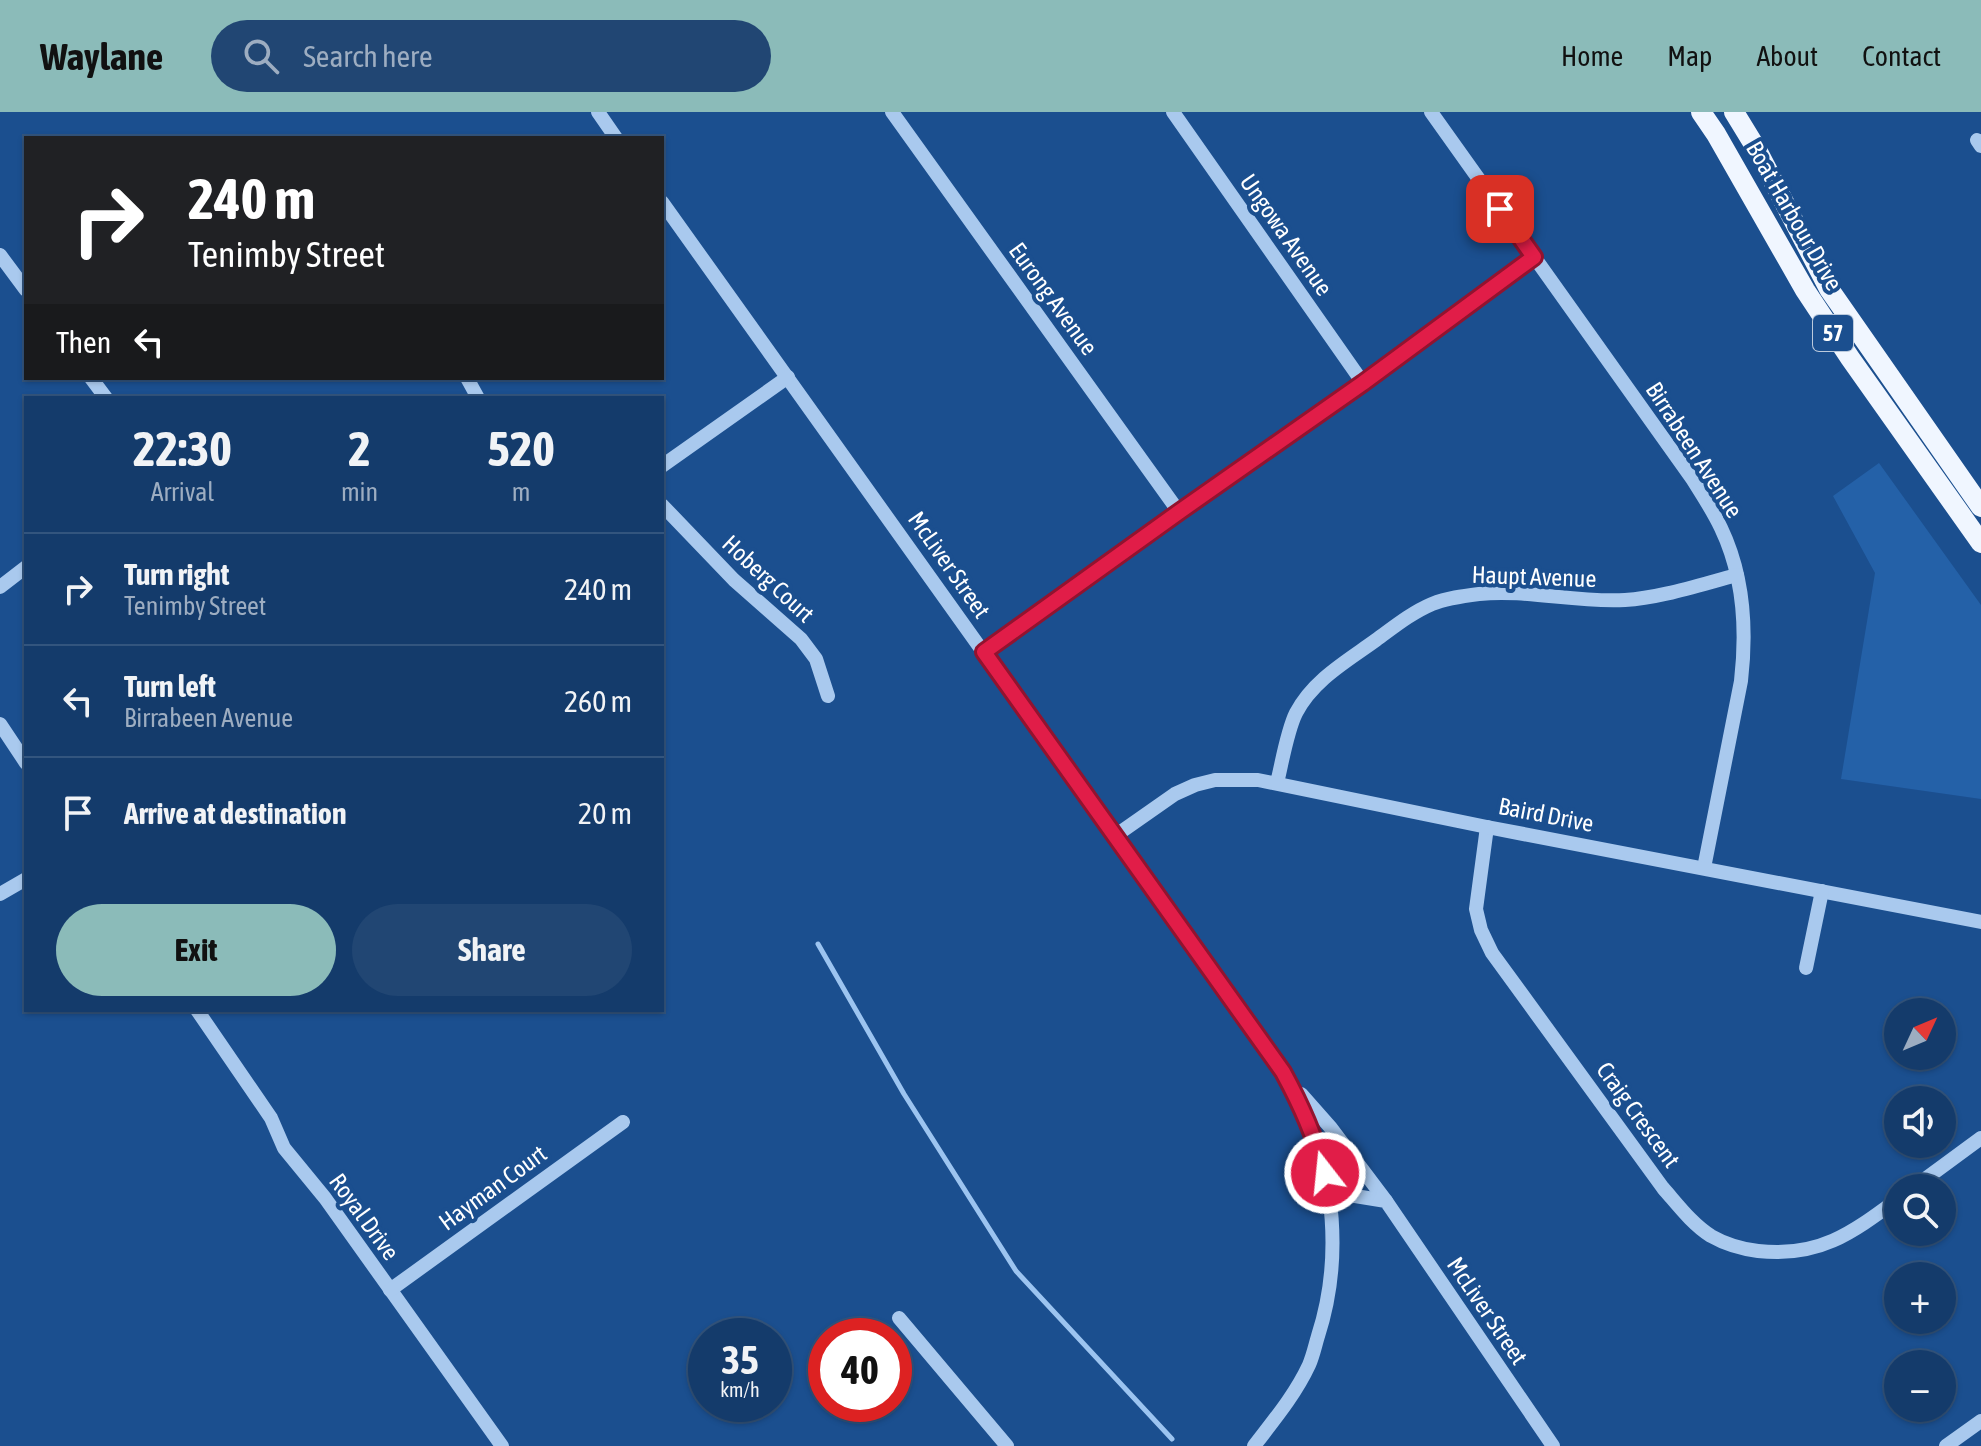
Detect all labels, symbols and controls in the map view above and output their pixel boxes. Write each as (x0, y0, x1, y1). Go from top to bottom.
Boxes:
search box (211, 20, 771, 92)
icon: search (239, 34, 283, 78)
text: Waylane (40, 35, 163, 78)
text: Search here (303, 39, 433, 73)
text: Home (1561, 40, 1623, 72)
text: Map (1667, 40, 1712, 72)
text: About (1756, 40, 1818, 72)
text: Contact (1862, 40, 1941, 72)
street label: Boat Harbour Drive (1741, 137, 1848, 295)
text: 240 m (188, 167, 315, 231)
icon: right (56, 168, 160, 272)
street label: Ungowa Avenue (1235, 169, 1338, 300)
pin (1466, 175, 1534, 243)
icon: arrive (1478, 187, 1522, 231)
text: Tenimby Street (188, 233, 385, 275)
street label: Eurong Avenue (1004, 237, 1103, 360)
road number: 57 (1813, 315, 1853, 351)
icon: left (127, 320, 171, 364)
text: Then (56, 325, 111, 359)
street label: Birrabeen Avenue (1641, 377, 1748, 523)
text: 22:30 (133, 421, 232, 476)
text: 2 (348, 421, 371, 476)
text: 520 (487, 421, 555, 476)
text: Arrival (151, 477, 214, 507)
text: min (341, 477, 378, 507)
text: m (512, 477, 530, 507)
street label: McLiver Street (903, 506, 996, 623)
street label: Hoberg Court (717, 530, 820, 628)
text: Turn right (124, 557, 230, 591)
street label: Haupt Avenue (1471, 561, 1597, 592)
icon: right (56, 567, 100, 611)
text: 240 m (564, 572, 632, 606)
text: Tenimby Street (124, 591, 266, 621)
text: Turn left (124, 669, 216, 703)
icon: left (56, 679, 100, 723)
text: 260 m (564, 684, 632, 718)
text: Birrabeen Avenue (124, 703, 293, 733)
icon: arrive (56, 791, 100, 835)
street label: Baird Drive (1496, 792, 1596, 837)
text: Arrive at destination (124, 796, 346, 830)
text: 20 m (578, 796, 632, 830)
button: Exit (56, 904, 336, 996)
button: Share (352, 904, 632, 996)
north arrow (1884, 998, 1956, 1070)
map controls (1884, 998, 1956, 1422)
street label: Craig Crescent (1591, 1057, 1686, 1173)
button: sound (1884, 1086, 1956, 1158)
position arrow (1283, 1131, 1367, 1215)
street label: Hayman Court (434, 1140, 552, 1235)
street label: Royal Drive (324, 1168, 405, 1265)
button: search (1884, 1174, 1956, 1246)
street label: McLiver Street (1442, 1252, 1533, 1369)
button: + (1884, 1262, 1956, 1334)
speed limit sign: 40 (808, 1318, 912, 1422)
text: 35 (721, 1337, 759, 1382)
button: − (1884, 1350, 1956, 1422)
text: km/h (720, 1378, 760, 1401)

